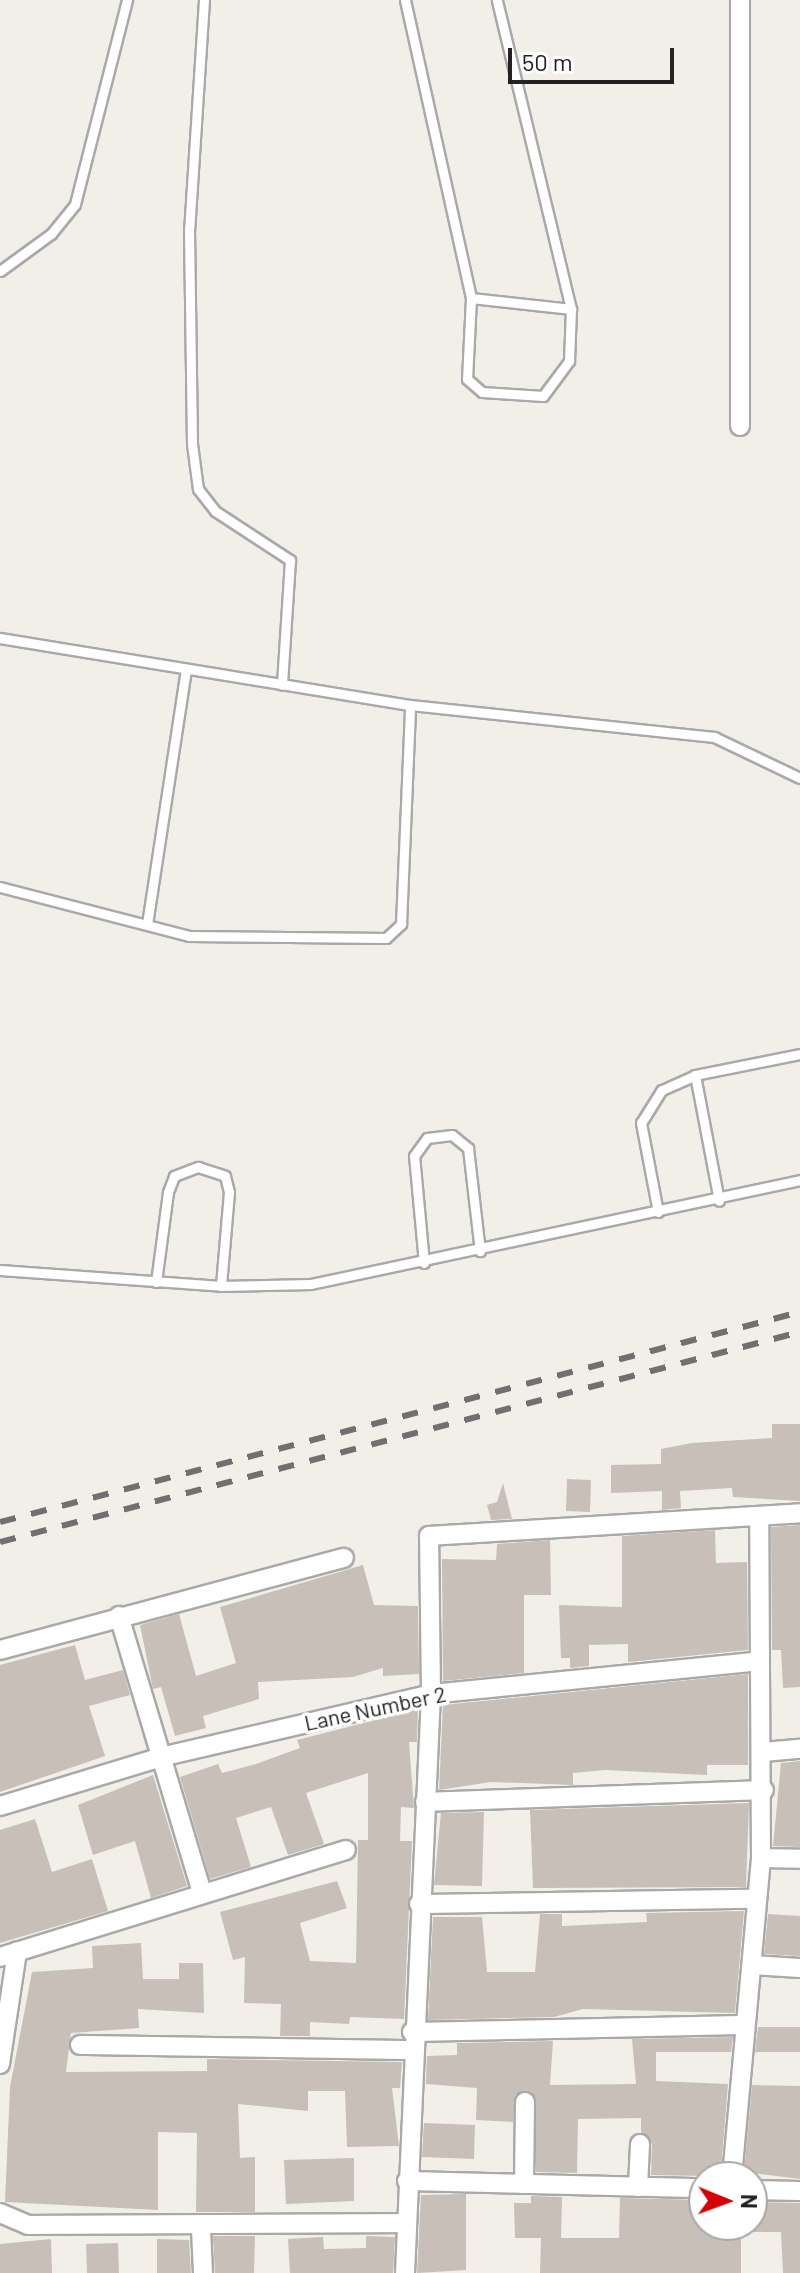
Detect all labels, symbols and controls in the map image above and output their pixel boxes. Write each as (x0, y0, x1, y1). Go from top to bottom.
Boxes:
scale bar (512, 32, 678, 82)
text: 50 m (522, 47, 573, 76)
street label: Lane Number 2 (302, 1680, 448, 1736)
north arrow (688, 2161, 768, 2241)
text: N (737, 2194, 763, 2209)

